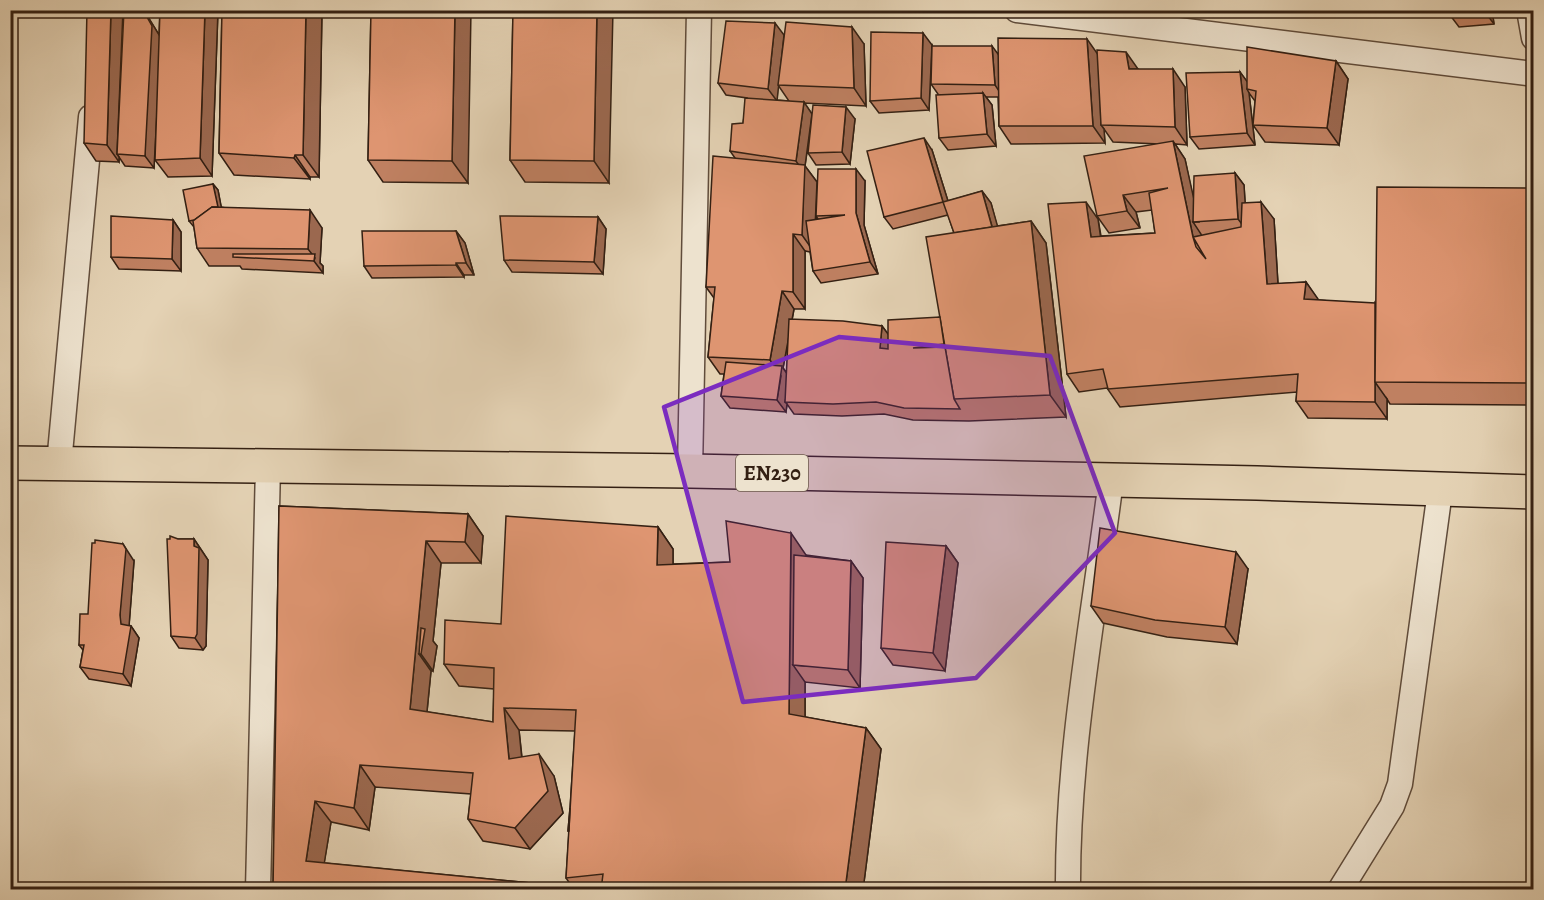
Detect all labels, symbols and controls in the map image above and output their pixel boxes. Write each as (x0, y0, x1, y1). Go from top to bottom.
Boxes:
road number: EN230 (736, 455, 808, 491)

